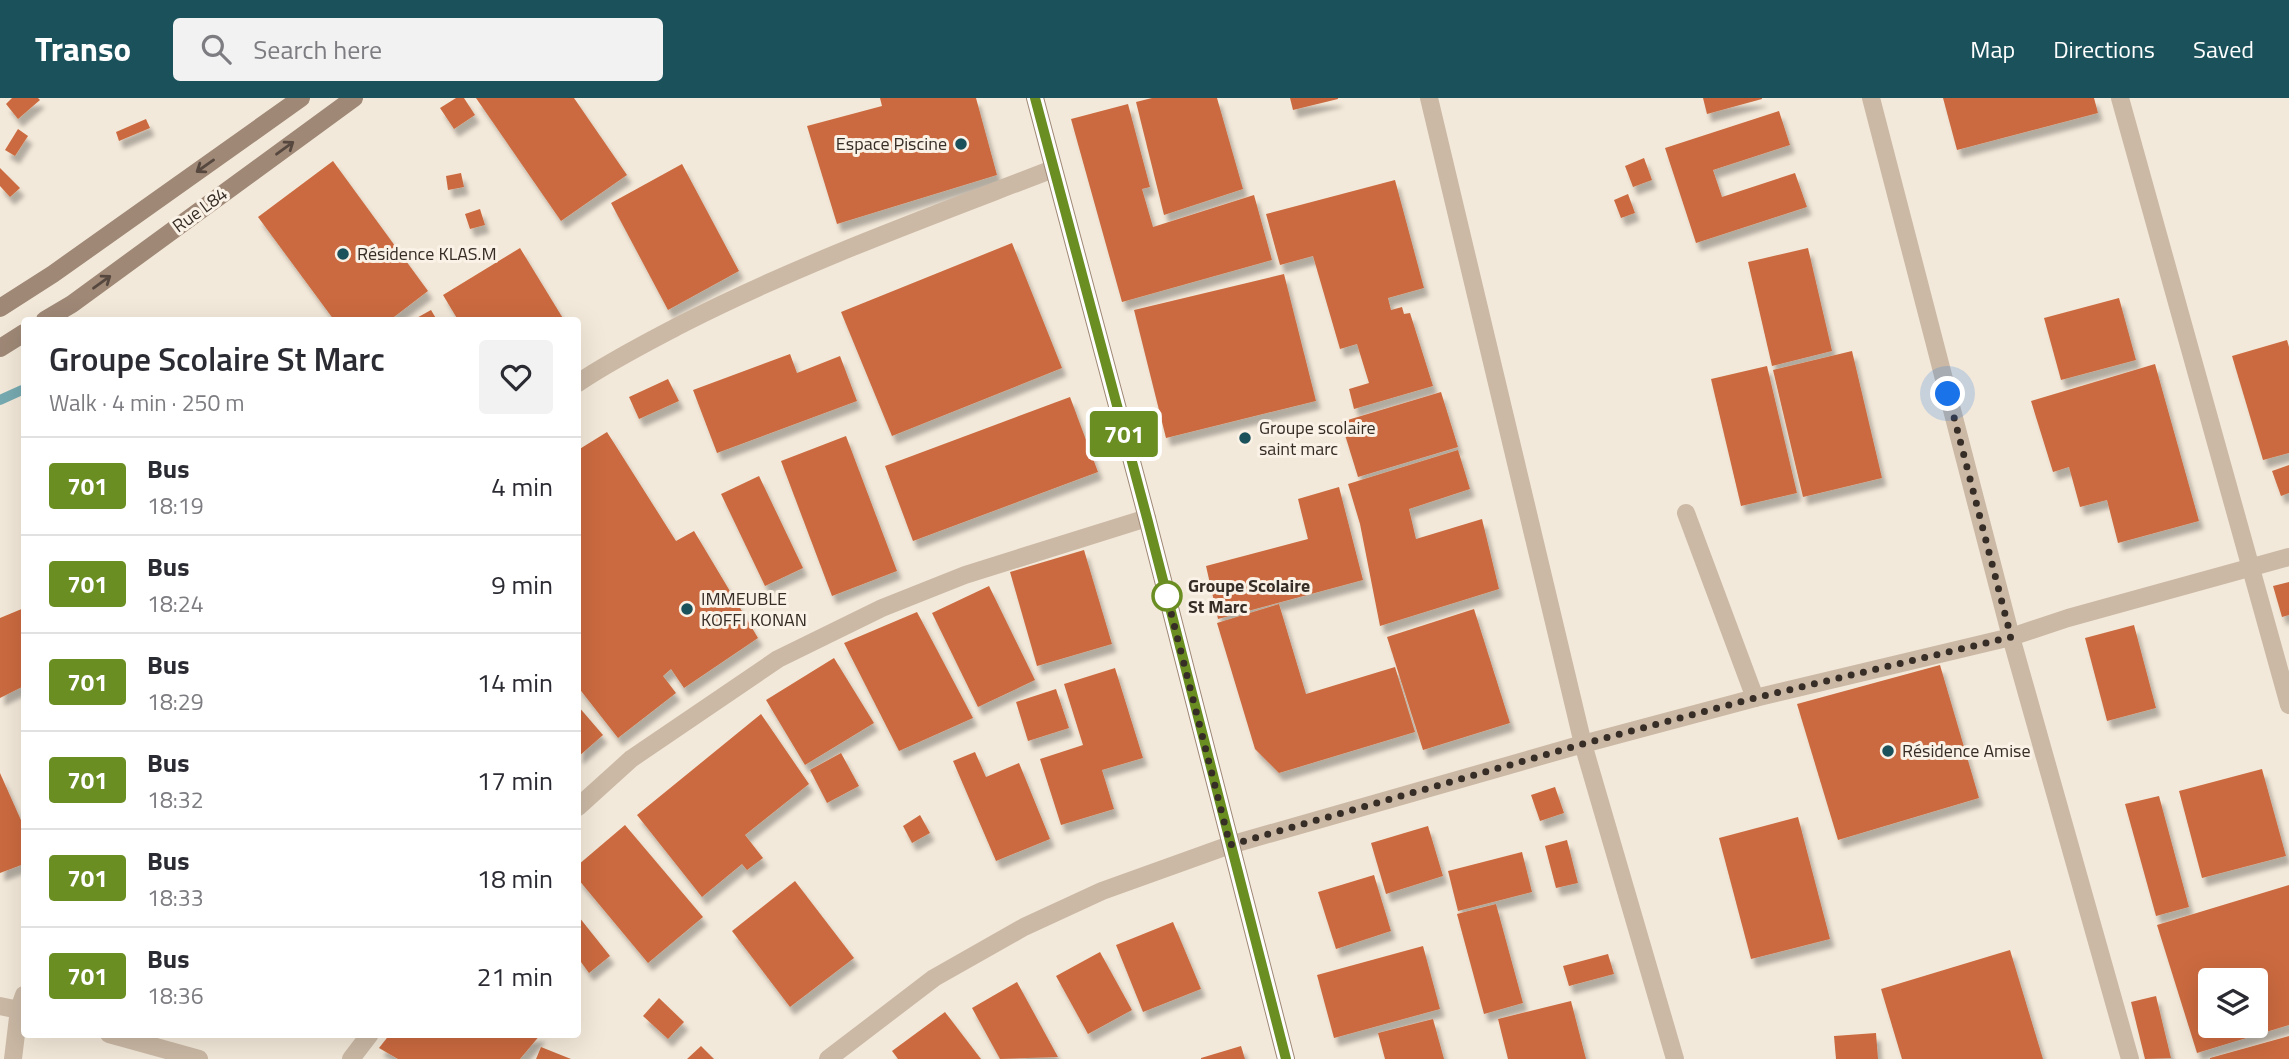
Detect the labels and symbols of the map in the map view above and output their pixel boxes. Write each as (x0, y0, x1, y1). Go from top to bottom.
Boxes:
place label: Espace Piscine (836, 130, 947, 157)
marker: Espace Piscine (953, 136, 969, 152)
one-way arrow (275, 141, 294, 155)
one-way arrow (196, 159, 215, 173)
street label: Rue L84 (167, 180, 233, 239)
place label: Résidence KLAS.M (357, 240, 497, 267)
marker: Résidence KLAS.M (335, 246, 351, 262)
one-way arrow (92, 275, 111, 290)
your location (1930, 376, 1965, 411)
line badge: 701 (1084, 411, 1164, 457)
place label: Groupe scolaire saint marc (1259, 414, 1376, 462)
marker: Groupe scolaire saint marc (1237, 430, 1253, 446)
place label: Groupe Scolaire St Marc (1188, 572, 1310, 620)
marker: Groupe Scolaire St Marc (1152, 581, 1182, 611)
place label: IMMEUBLE KOFFI KONAN (701, 585, 807, 633)
marker: IMMEUBLE KOFFI KONAN (679, 601, 695, 617)
place label: Résidence Amise (1902, 737, 2031, 764)
marker: Résidence Amise (1880, 743, 1896, 759)

